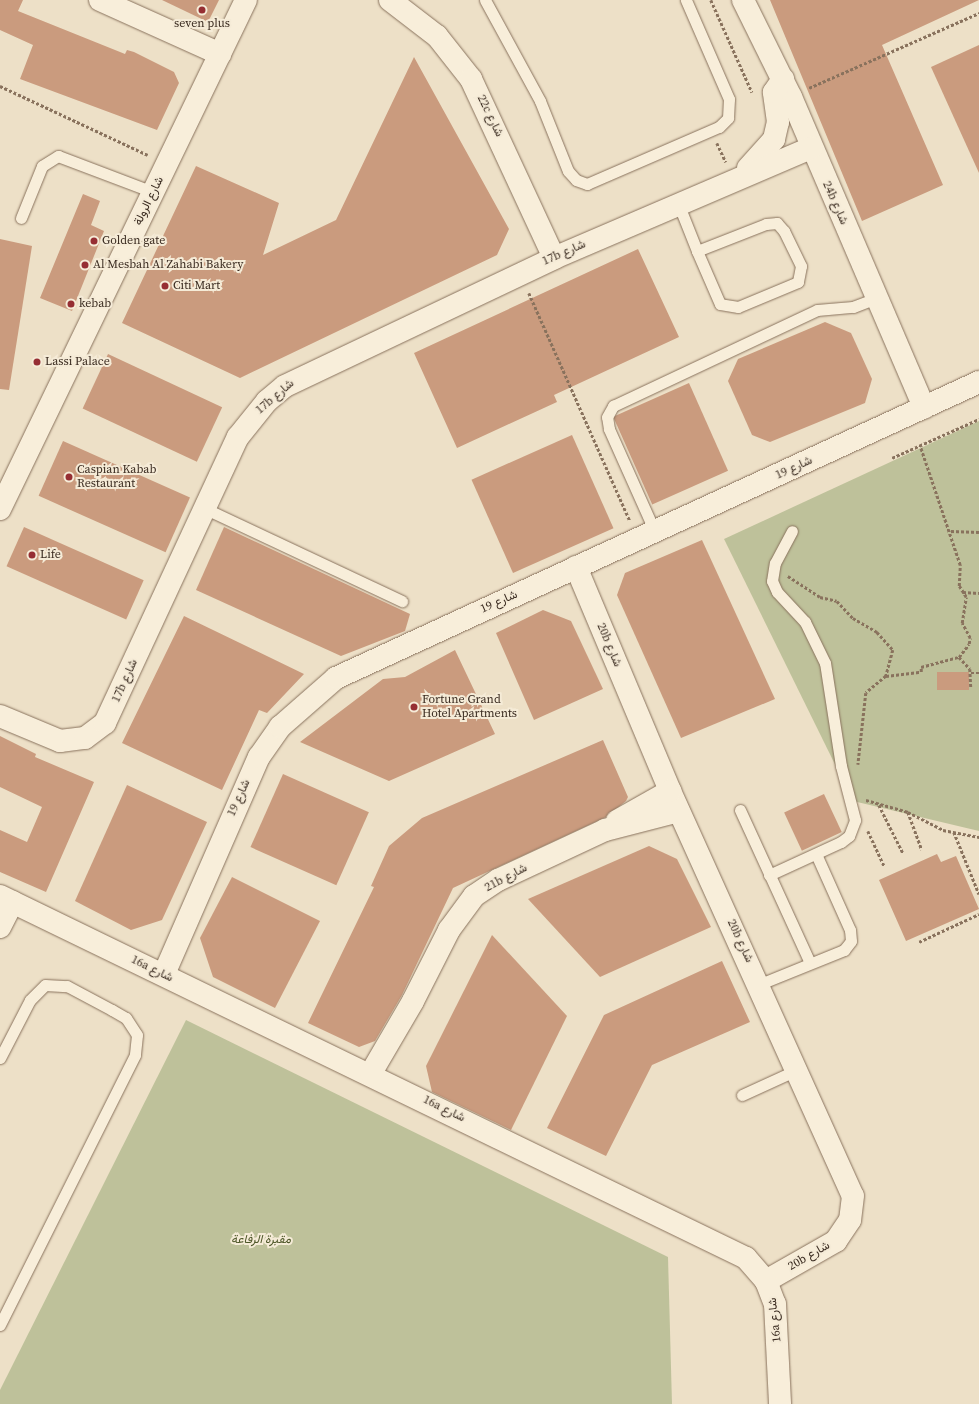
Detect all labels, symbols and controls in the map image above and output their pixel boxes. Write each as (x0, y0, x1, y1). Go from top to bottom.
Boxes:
marker: seven plus (197, 5, 207, 15)
place label: seven plus (174, 17, 230, 31)
street label: 22c شارع (474, 93, 506, 139)
street label: شارع الرولة (131, 174, 167, 228)
street label: 24b شارع (819, 179, 851, 227)
place label: Golden gate (102, 234, 165, 248)
marker: Golden gate (89, 236, 99, 246)
street label: 17b شارع (540, 237, 588, 269)
place label: Al Mesbah Al Zahabi Bakery (93, 258, 243, 272)
marker: Al Mesbah Al Zahabi Bakery (80, 260, 90, 270)
place label: Citi Mart (173, 279, 220, 293)
marker: Citi Mart (160, 281, 170, 291)
place label: kebab (79, 297, 111, 311)
marker: kebab (66, 299, 76, 309)
place label: Lassi Palace (45, 355, 110, 369)
marker: Lassi Palace (32, 357, 42, 367)
street label: 17b شارع (253, 377, 297, 417)
street label: شارع 19 (773, 453, 815, 483)
place label: Caspian Kabab Restaurant (77, 463, 156, 491)
marker: Caspian Kabab Restaurant (64, 472, 74, 482)
place label: Life (40, 548, 61, 562)
marker: Life (27, 550, 37, 560)
street label: شارع 19 (478, 588, 520, 616)
street label: 20b شارع (593, 621, 625, 669)
street label: 17b شارع (109, 657, 141, 705)
place label: Fortune Grand Hotel Apartments (422, 693, 517, 721)
marker: Fortune Grand Hotel Apartments (409, 702, 419, 712)
street label: شارع 19 (225, 777, 253, 819)
street label: 21b شارع (482, 861, 530, 895)
street label: 20b شارع (724, 917, 756, 965)
street label: 16a شارع (129, 953, 175, 985)
street label: 16a شارع (421, 1093, 467, 1125)
park label: مقبرة الرفاعة (231, 1233, 291, 1247)
street label: 20b شارع (786, 1238, 832, 1274)
street label: 16a شارع (765, 1297, 785, 1343)

